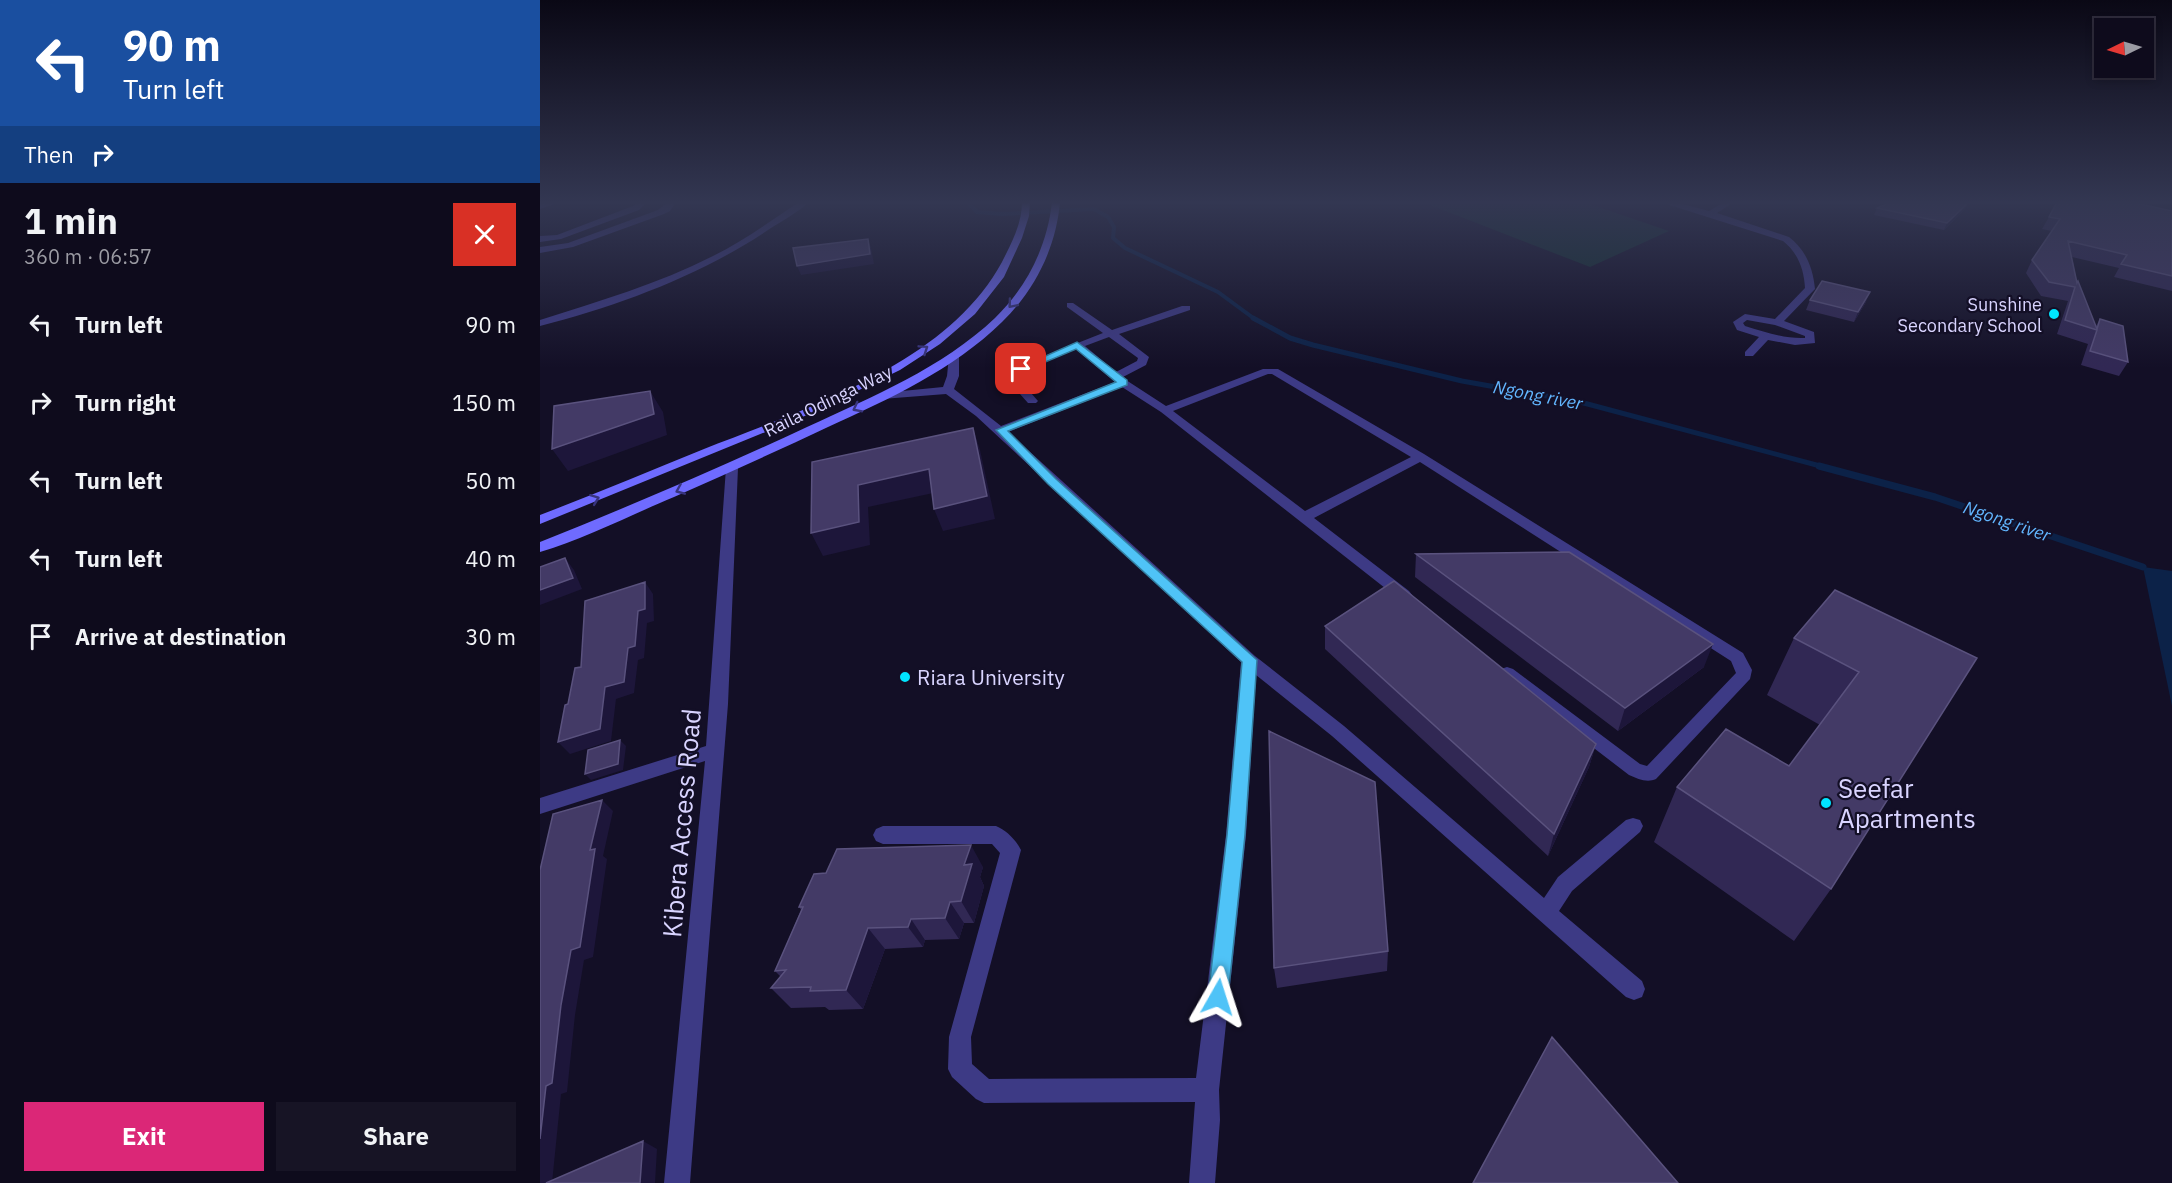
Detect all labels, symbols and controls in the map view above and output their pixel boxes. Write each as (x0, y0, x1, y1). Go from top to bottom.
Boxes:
text: 90 m (123, 18, 221, 73)
north arrow (2094, 18, 2154, 78)
map controls (2094, 18, 2154, 78)
icon: left (24, 24, 102, 102)
text: Turn left (123, 71, 224, 106)
icon: right (86, 138, 119, 171)
text: Then (24, 140, 74, 169)
text: 1 min (24, 197, 118, 244)
button: close (453, 203, 516, 266)
text: 360 m · 06:57 (24, 243, 152, 270)
place label: Sunshine Secondary School (1898, 293, 2042, 337)
one-way arrow (1008, 297, 1019, 308)
marker: Sunshine Secondary School (2047, 307, 2061, 321)
icon: left (24, 308, 57, 341)
text: Turn left (75, 310, 163, 339)
text: 90 m (465, 310, 516, 339)
pin (995, 343, 1046, 394)
one-way arrow (918, 345, 929, 356)
icon: arrive (1004, 352, 1037, 385)
street label: Raila Odinga Way (760, 360, 896, 442)
water label: Ngong river (1491, 375, 1585, 415)
icon: right (24, 386, 57, 419)
text: Turn right (75, 388, 176, 417)
text: 150 m (452, 388, 516, 417)
one-way arrow (853, 401, 864, 412)
icon: left (24, 464, 57, 497)
text: Turn left (75, 466, 163, 495)
text: 50 m (465, 466, 516, 495)
one-way arrow (675, 482, 686, 494)
one-way arrow (588, 494, 599, 506)
water label: Ngong river (1960, 495, 2054, 547)
icon: left (24, 542, 57, 575)
text: Turn left (75, 544, 163, 573)
text: 40 m (465, 544, 516, 573)
icon: arrive (24, 620, 57, 653)
text: Arrive at destination (75, 622, 286, 651)
text: 30 m (465, 622, 516, 651)
place label: Riara University (917, 663, 1065, 691)
marker: Riara University (898, 670, 912, 684)
street label: Kibera Access Road (654, 707, 708, 939)
place label: Seefar Apartments (1838, 771, 1976, 835)
marker: Seefar Apartments (1819, 796, 1833, 810)
position arrow (1186, 965, 1250, 1029)
button: Exit (24, 1102, 264, 1171)
button: Share (276, 1102, 516, 1171)

